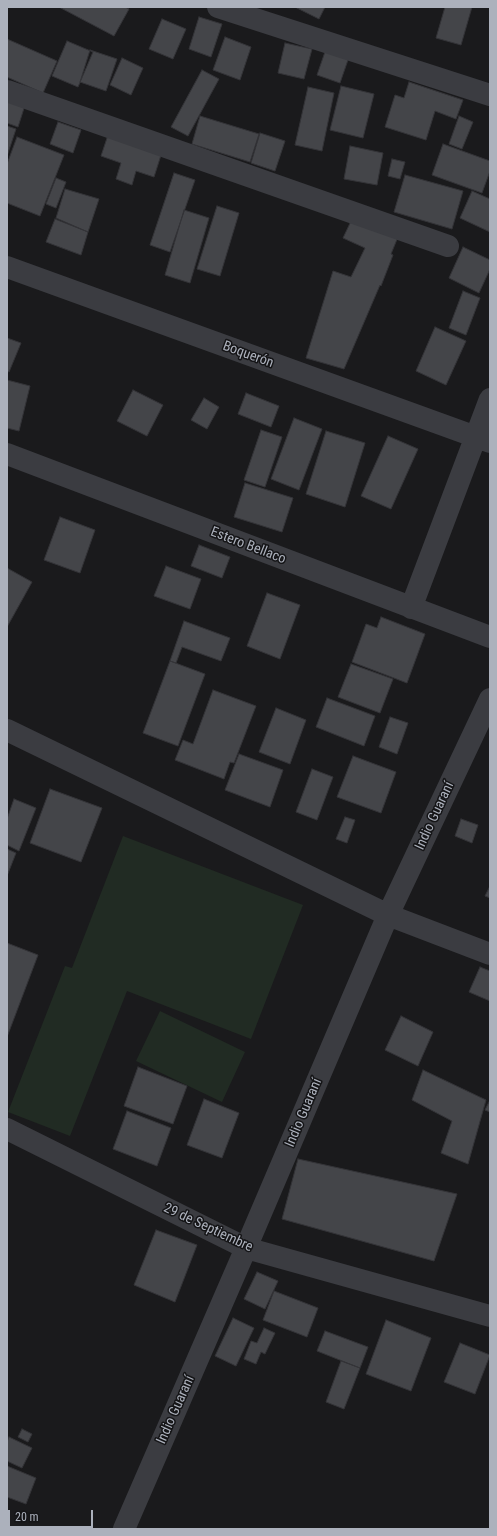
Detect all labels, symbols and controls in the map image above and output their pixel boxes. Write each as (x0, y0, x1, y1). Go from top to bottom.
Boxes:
street label: Boquerón (220, 338, 276, 372)
street label: Estero Bellaco (208, 524, 288, 568)
street label: Indio Guaraní (412, 779, 458, 853)
street label: Indio Guaraní (282, 1076, 326, 1150)
street label: 29 de Septiembre (161, 1200, 255, 1256)
street label: Indio Guaraní (153, 1373, 199, 1447)
scale bar (10, 1502, 95, 1528)
text: 20 m (15, 1510, 39, 1524)

